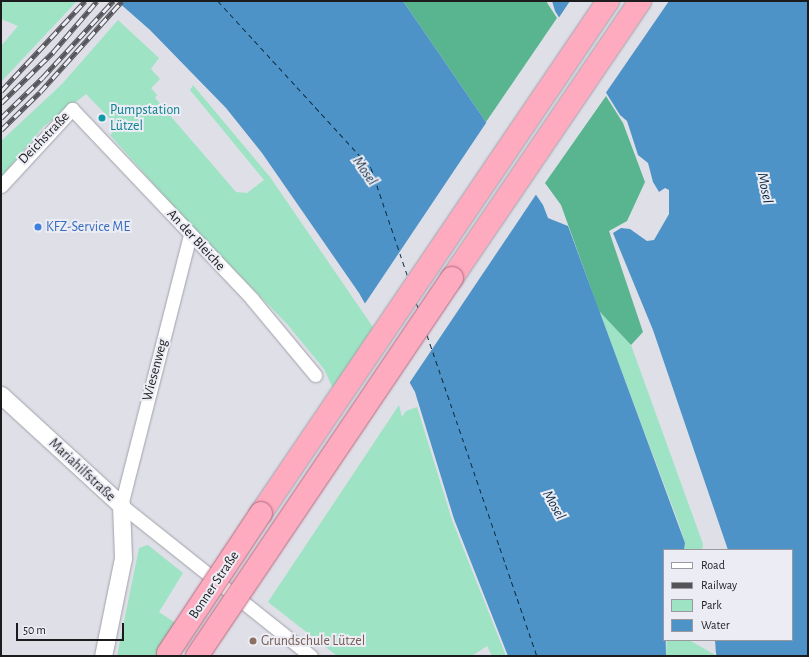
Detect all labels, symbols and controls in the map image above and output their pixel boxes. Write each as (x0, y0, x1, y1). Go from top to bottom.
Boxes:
place label: Pumpstation Lützel (110, 102, 180, 134)
street label: Deichstraße (15, 108, 73, 168)
marker: Pumpstation Lützel (97, 113, 107, 123)
water label: Mosel (349, 153, 381, 189)
water label: Mosel (753, 171, 777, 205)
street label: An der Bleiche (163, 206, 229, 274)
place label: KFZ-Service ME (46, 219, 130, 235)
marker: KFZ-Service ME (33, 222, 43, 232)
street label: Wiesenweg (139, 337, 171, 403)
street label: Mariahilfstraße (45, 435, 119, 505)
water label: Mosel (539, 487, 569, 523)
street label: Bonner Straße (185, 548, 243, 622)
legend (663, 549, 793, 641)
text: Road (701, 559, 725, 571)
text: Railway (701, 579, 737, 591)
text: Park (701, 599, 722, 611)
scale bar (18, 615, 126, 641)
text: Water (701, 619, 730, 631)
text: 50 m (23, 624, 46, 636)
place label: Grundschule Lützel (261, 633, 365, 649)
marker: Grundschule Lützel (248, 636, 258, 646)

